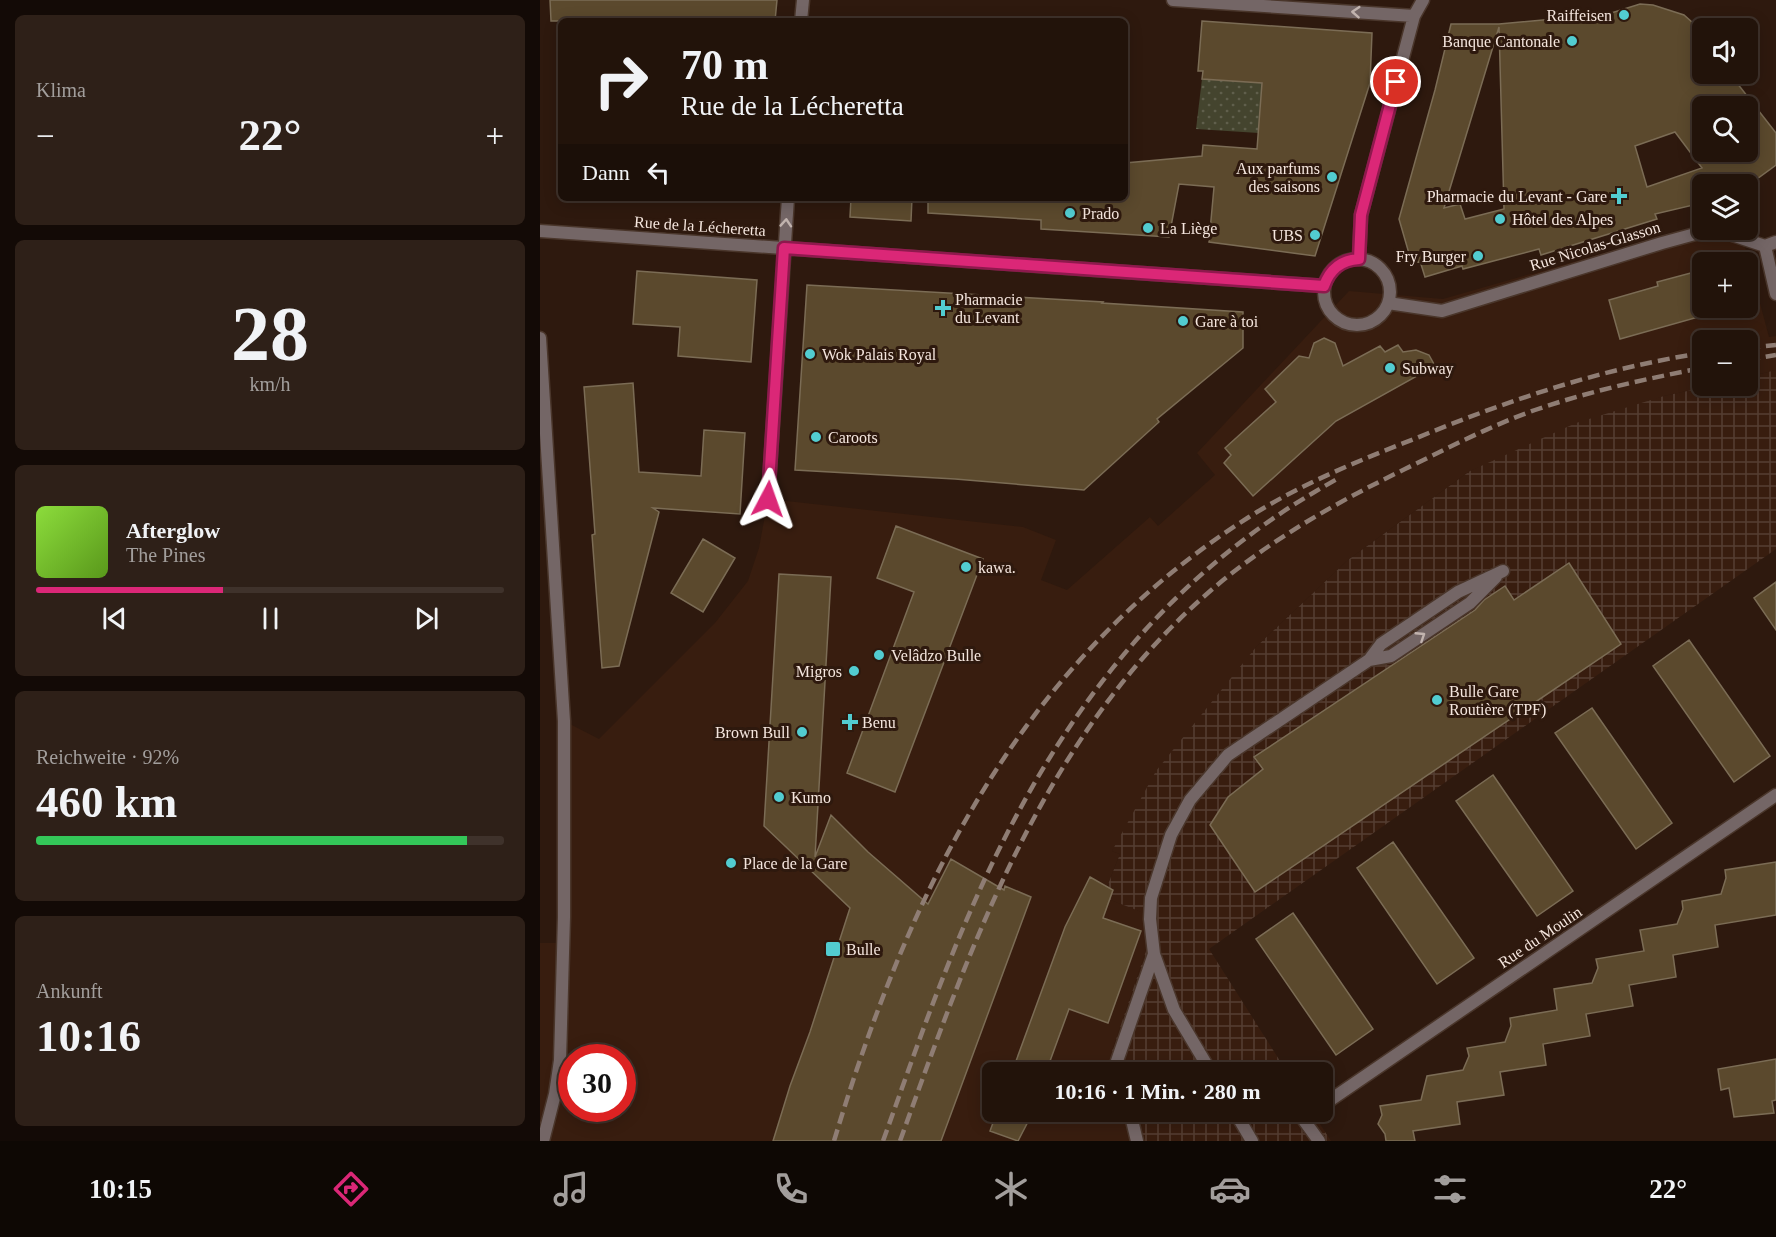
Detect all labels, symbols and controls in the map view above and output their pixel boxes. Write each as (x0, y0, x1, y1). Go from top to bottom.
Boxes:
one-way arrow (1351, 6, 1360, 19)
place label: Raiffeisen (1547, 7, 1612, 24)
marker: Raiffeisen (1617, 8, 1631, 22)
map controls (1692, 18, 1758, 396)
button: sound (1692, 18, 1758, 84)
place label: Banque Cantonale (1442, 33, 1560, 51)
marker: Banque Cantonale (1565, 34, 1579, 48)
icon: right (582, 42, 660, 120)
text: 70 m (681, 42, 769, 88)
pin (1370, 56, 1421, 107)
icon: arrive (1379, 65, 1412, 98)
text: Klima (36, 79, 86, 101)
text: Rue de la Lécheretta (681, 91, 904, 121)
button: search (1692, 96, 1758, 162)
text: 22° (239, 110, 302, 160)
text: − (36, 118, 55, 154)
text: + (485, 118, 504, 154)
icon: left (642, 156, 675, 189)
text: Dann (582, 160, 630, 185)
place label: Aux parfums des saisons (1236, 160, 1320, 195)
marker: Aux parfums des saisons (1325, 170, 1339, 184)
button: layers (1692, 174, 1758, 240)
place label: Pharmacie du Levant - Gare (1427, 188, 1607, 205)
marker: Pharmacie du Levant - Gare (1612, 189, 1626, 203)
place label: Prado (1082, 205, 1119, 222)
marker: Prado (1063, 206, 1077, 220)
place label: Hôtel des Alpes (1512, 211, 1613, 229)
marker: Hôtel des Alpes (1493, 212, 1507, 226)
street label: Rue de la Lécheretta (634, 213, 766, 239)
one-way arrow (779, 218, 792, 227)
street label: Rue Nicolas-Glasson (1528, 218, 1662, 274)
place label: La Liège (1160, 220, 1217, 238)
marker: La Liège (1141, 221, 1155, 235)
place label: UBS (1272, 227, 1303, 244)
marker: UBS (1308, 228, 1322, 242)
place label: Fry Burger (1396, 248, 1467, 266)
marker: Fry Burger (1471, 249, 1485, 263)
button: + (1692, 252, 1758, 318)
text: 28 (231, 290, 309, 377)
place label: Pharmacie du Levant (955, 291, 1023, 326)
marker: Pharmacie du Levant (936, 301, 950, 315)
place label: Gare à toi (1195, 313, 1259, 330)
marker: Gare à toi (1176, 314, 1190, 328)
button: − (1692, 330, 1758, 396)
place label: Wok Palais Royal (822, 346, 937, 364)
marker: Wok Palais Royal (803, 347, 817, 361)
place label: Subway (1402, 360, 1454, 378)
marker: Subway (1383, 361, 1397, 375)
text: km/h (249, 373, 291, 395)
place label: Caroots (828, 429, 878, 446)
marker: Caroots (809, 430, 823, 444)
position arrow (736, 467, 800, 531)
text: Afterglow (126, 518, 220, 543)
text: The Pines (126, 544, 205, 566)
place label: kawa. (978, 559, 1016, 576)
marker: kawa. (959, 560, 973, 574)
icon: previous (98, 602, 131, 635)
icon: pause (254, 602, 287, 635)
icon: next (410, 602, 443, 635)
one-way arrow (1414, 632, 1425, 643)
place label: Velâdzo Bulle (891, 647, 981, 664)
marker: Velâdzo Bulle (872, 648, 886, 662)
place label: Migros (796, 663, 842, 681)
marker: Migros (847, 664, 861, 678)
place label: Bulle Gare Routière (TPF) (1449, 683, 1546, 719)
marker: Bulle Gare Routière (TPF) (1430, 693, 1444, 707)
place label: Benu (862, 714, 896, 731)
marker: Benu (843, 715, 857, 729)
place label: Brown Bull (715, 724, 791, 741)
marker: Brown Bull (795, 725, 809, 739)
text: Reichweite · 92% (36, 746, 179, 768)
text: 460 km (36, 777, 177, 827)
place label: Kumo (791, 789, 831, 806)
marker: Kumo (772, 790, 786, 804)
place label: Place de la Gare (743, 855, 847, 872)
marker: Place de la Gare (724, 856, 738, 870)
street label: Rue du Moulin (1495, 903, 1585, 971)
marker: Bulle (824, 940, 842, 958)
place label: Bulle (846, 941, 881, 958)
text: Ankunft (36, 980, 103, 1002)
text: 10:16 (36, 1011, 141, 1061)
speed limit sign: 30 (558, 1044, 636, 1122)
text: 10:16 · 1 Min. · 280 m (1055, 1079, 1260, 1104)
icon: directions (330, 1168, 372, 1210)
icon: music (550, 1168, 592, 1210)
icon: phone (770, 1168, 812, 1210)
icon: climate (990, 1168, 1032, 1210)
icon: car (1209, 1168, 1251, 1210)
icon: filters (1429, 1168, 1471, 1210)
text: 10:15 (89, 1174, 152, 1204)
text: 22° (1649, 1174, 1687, 1204)

